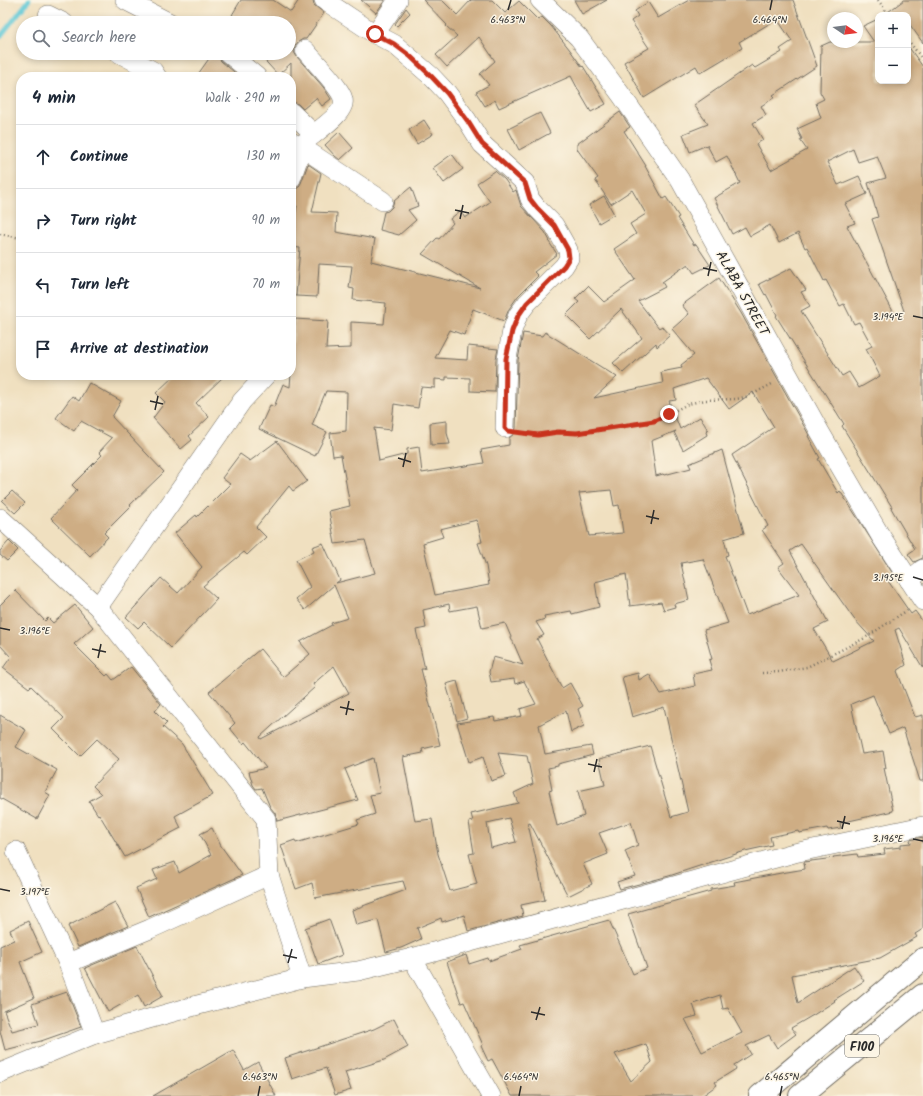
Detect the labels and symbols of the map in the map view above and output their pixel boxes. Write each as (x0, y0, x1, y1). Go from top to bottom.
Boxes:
text: 6.463°N (491, 12, 526, 28)
text: 6.464°N (753, 12, 788, 28)
north arrow (827, 12, 863, 48)
route start (366, 25, 384, 43)
street label: ALABA STREET (710, 247, 775, 342)
text: 3.194°E (873, 309, 905, 325)
route end (660, 405, 678, 423)
text: 3.195°E (873, 570, 905, 586)
text: 3.196°E (20, 623, 52, 639)
text: 3.196°E (873, 831, 905, 847)
text: 3.197°E (20, 884, 51, 900)
road number: F100 (845, 1035, 879, 1057)
text: 6.463°N (243, 1069, 278, 1085)
text: 6.464°N (504, 1069, 539, 1085)
text: 6.465°N (765, 1069, 799, 1085)

